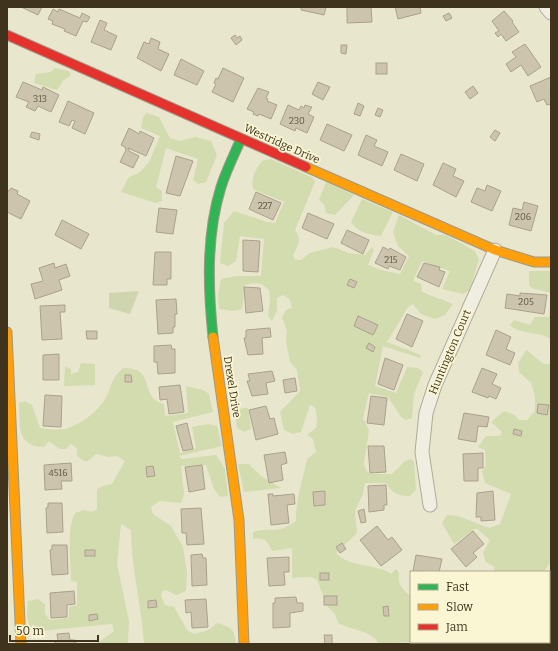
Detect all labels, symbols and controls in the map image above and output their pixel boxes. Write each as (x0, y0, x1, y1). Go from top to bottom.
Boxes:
house number: 313 (33, 94, 47, 104)
house number: 230 (289, 116, 305, 126)
street label: Westridge Drive (242, 121, 322, 167)
house number: 227 (258, 201, 273, 211)
house number: 206 (515, 212, 531, 222)
house number: 215 (384, 255, 398, 265)
house number: 205 (518, 297, 534, 307)
street label: Huntington Court (426, 308, 474, 396)
street label: Drexel Drive (221, 355, 243, 419)
house number: 4516 (49, 468, 67, 478)
legend (410, 571, 550, 643)
text: Fast (446, 580, 470, 594)
text: Slow (446, 600, 473, 614)
scale bar (10, 617, 98, 643)
text: Jam (445, 620, 468, 634)
text: 50 m (16, 624, 45, 638)

